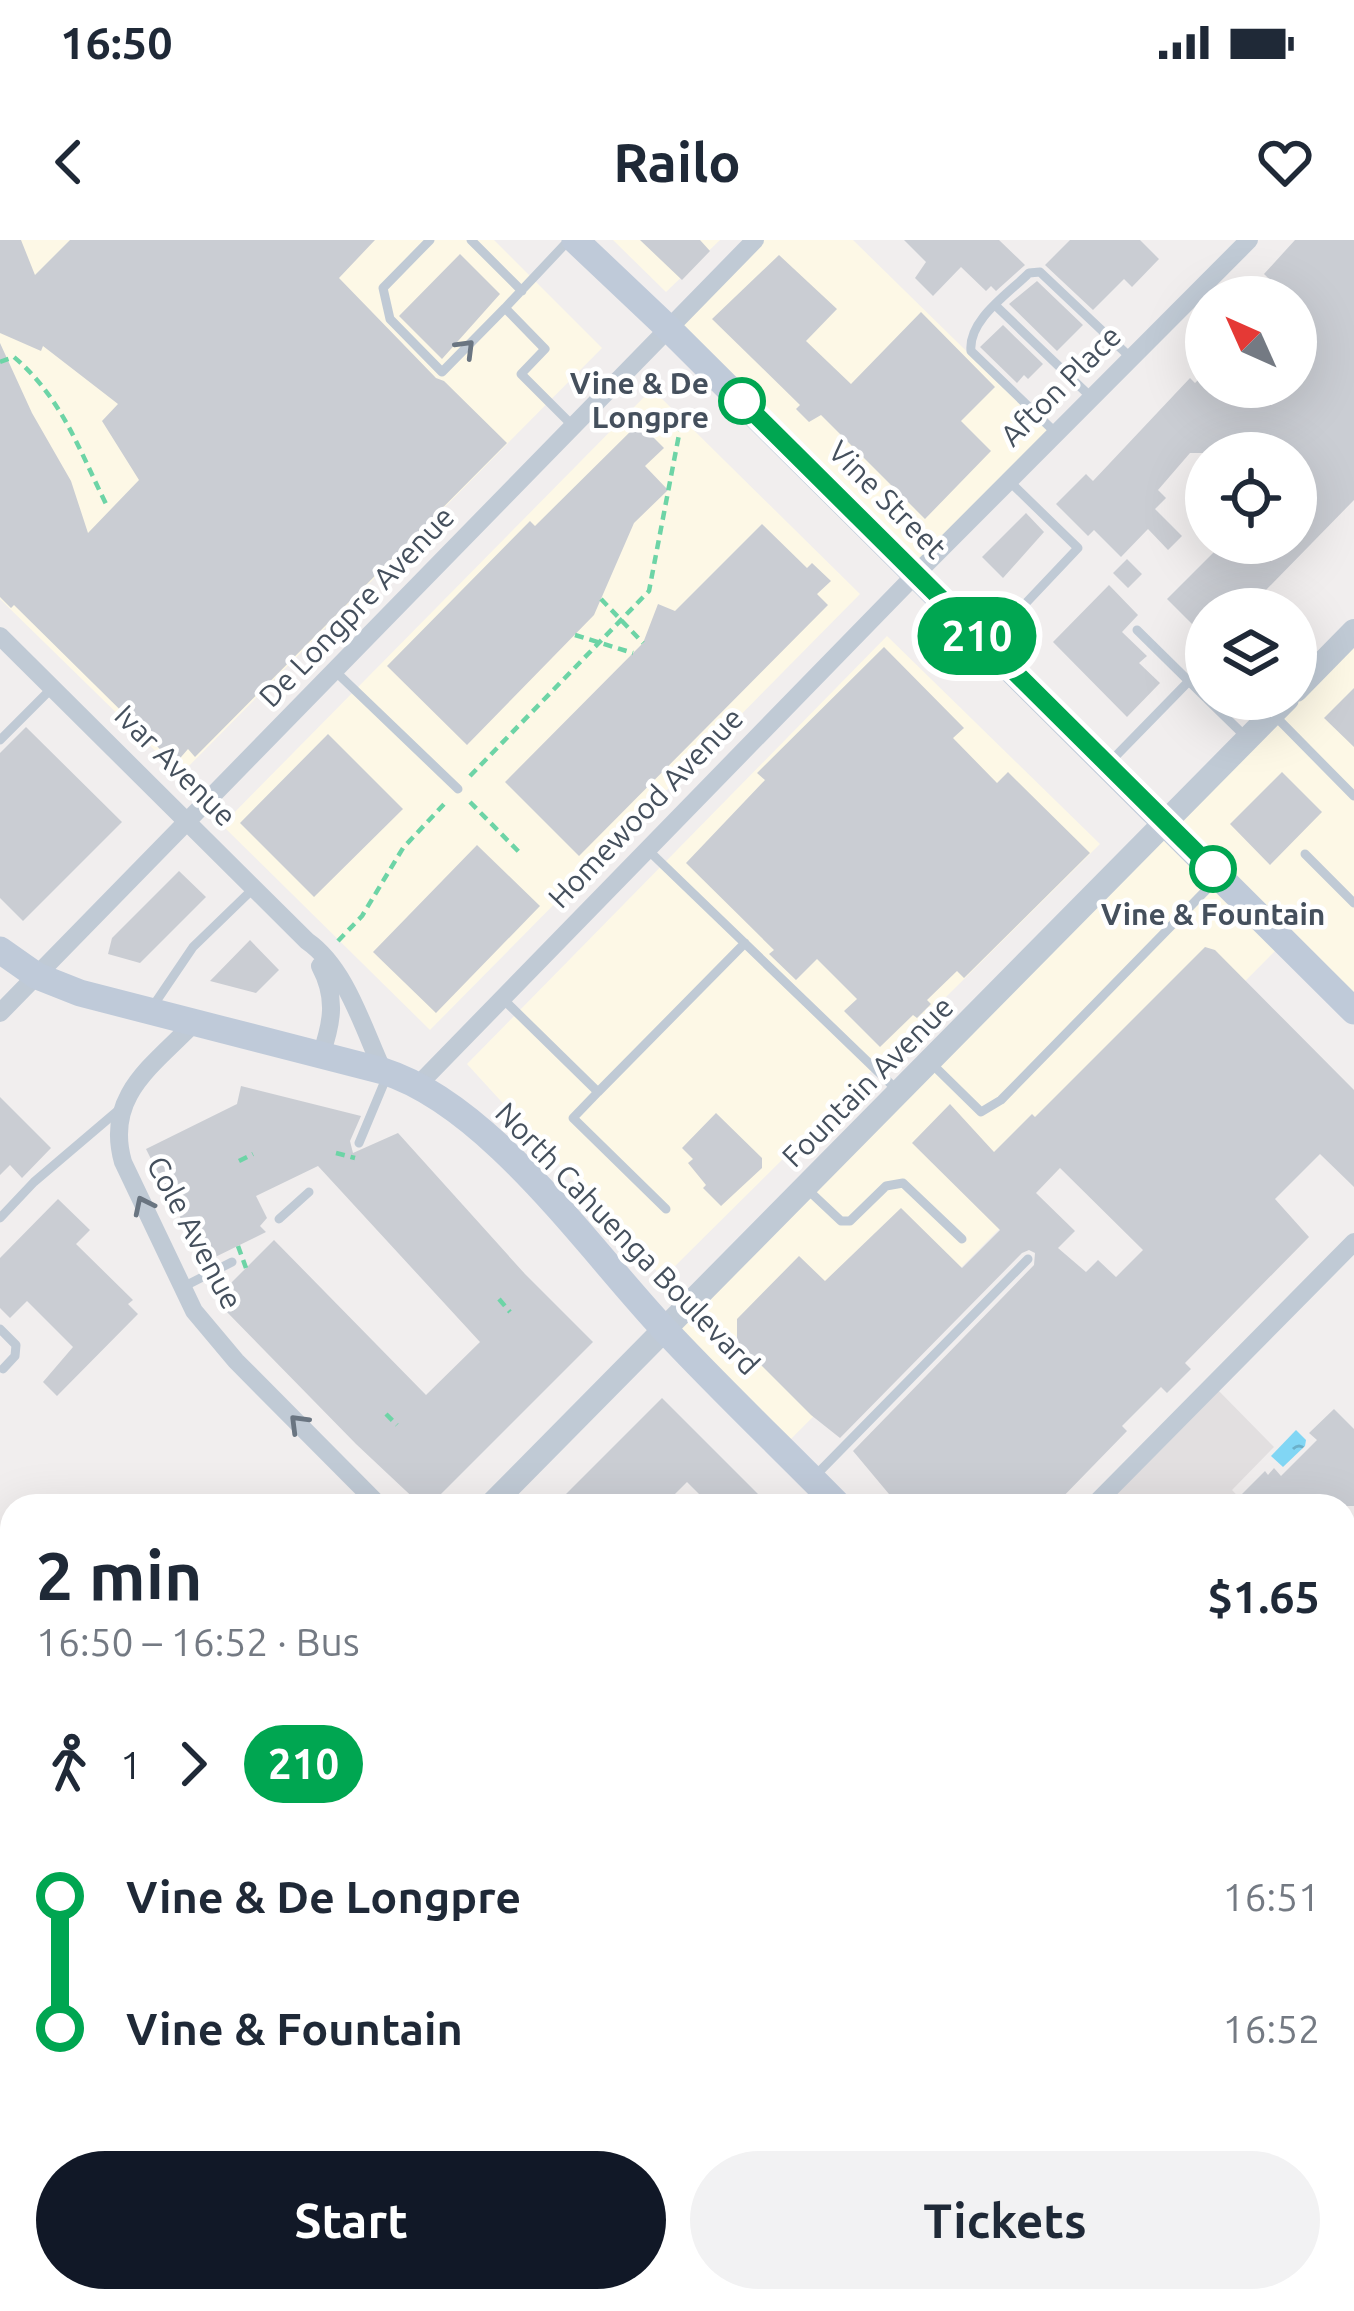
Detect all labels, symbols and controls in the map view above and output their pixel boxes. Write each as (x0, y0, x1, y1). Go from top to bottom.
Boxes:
text: 16:50 (60, 17, 173, 68)
icon: back (36, 129, 102, 195)
icon: heart (1252, 129, 1318, 195)
text: Railo (613, 132, 741, 192)
north arrow (1185, 276, 1317, 408)
map controls (1185, 276, 1317, 720)
street label: Afton Place (993, 318, 1127, 452)
one-way arrow (452, 340, 474, 362)
place label: Vine & De Longpre (570, 366, 709, 434)
marker: Vine & De Longpre (720, 379, 764, 423)
button: locate (1185, 432, 1317, 564)
street label: Vine Street (822, 434, 953, 565)
street label: De Longpre Avenue (252, 499, 461, 714)
button: layers (1185, 588, 1317, 720)
line badge: 210 (908, 597, 1046, 675)
text: 210 (941, 612, 1013, 659)
street label: Ivar Avenue (108, 698, 243, 833)
street label: Homewood Avenue (541, 700, 749, 914)
marker: Vine & Fountain (1191, 847, 1235, 891)
place label: Vine & Fountain (1101, 897, 1325, 931)
street label: Fountain Avenue (775, 989, 960, 1174)
street label: North Cahuenga Boulevard (489, 1095, 767, 1381)
street label: Cole Avenue (140, 1150, 249, 1315)
one-way arrow (134, 1196, 157, 1217)
one-way arrow (290, 1415, 312, 1437)
text: 2 min (36, 1538, 203, 1612)
text: $1.65 (1207, 1571, 1320, 1622)
text: 16:50 – 16:52 · Bus (36, 1620, 360, 1663)
icon: walk (36, 1731, 102, 1797)
icon: forward (160, 1731, 226, 1797)
text: 210 (268, 1740, 339, 1787)
text: 1 (120, 1743, 142, 1786)
text: Vine & De Longpre (126, 1871, 521, 1922)
text: 16:51 (1222, 1875, 1320, 1918)
text: Vine & Fountain (126, 2003, 463, 2054)
text: 16:52 (1222, 2007, 1320, 2050)
button: Start (36, 2151, 666, 2289)
button: Tickets (690, 2151, 1320, 2289)

